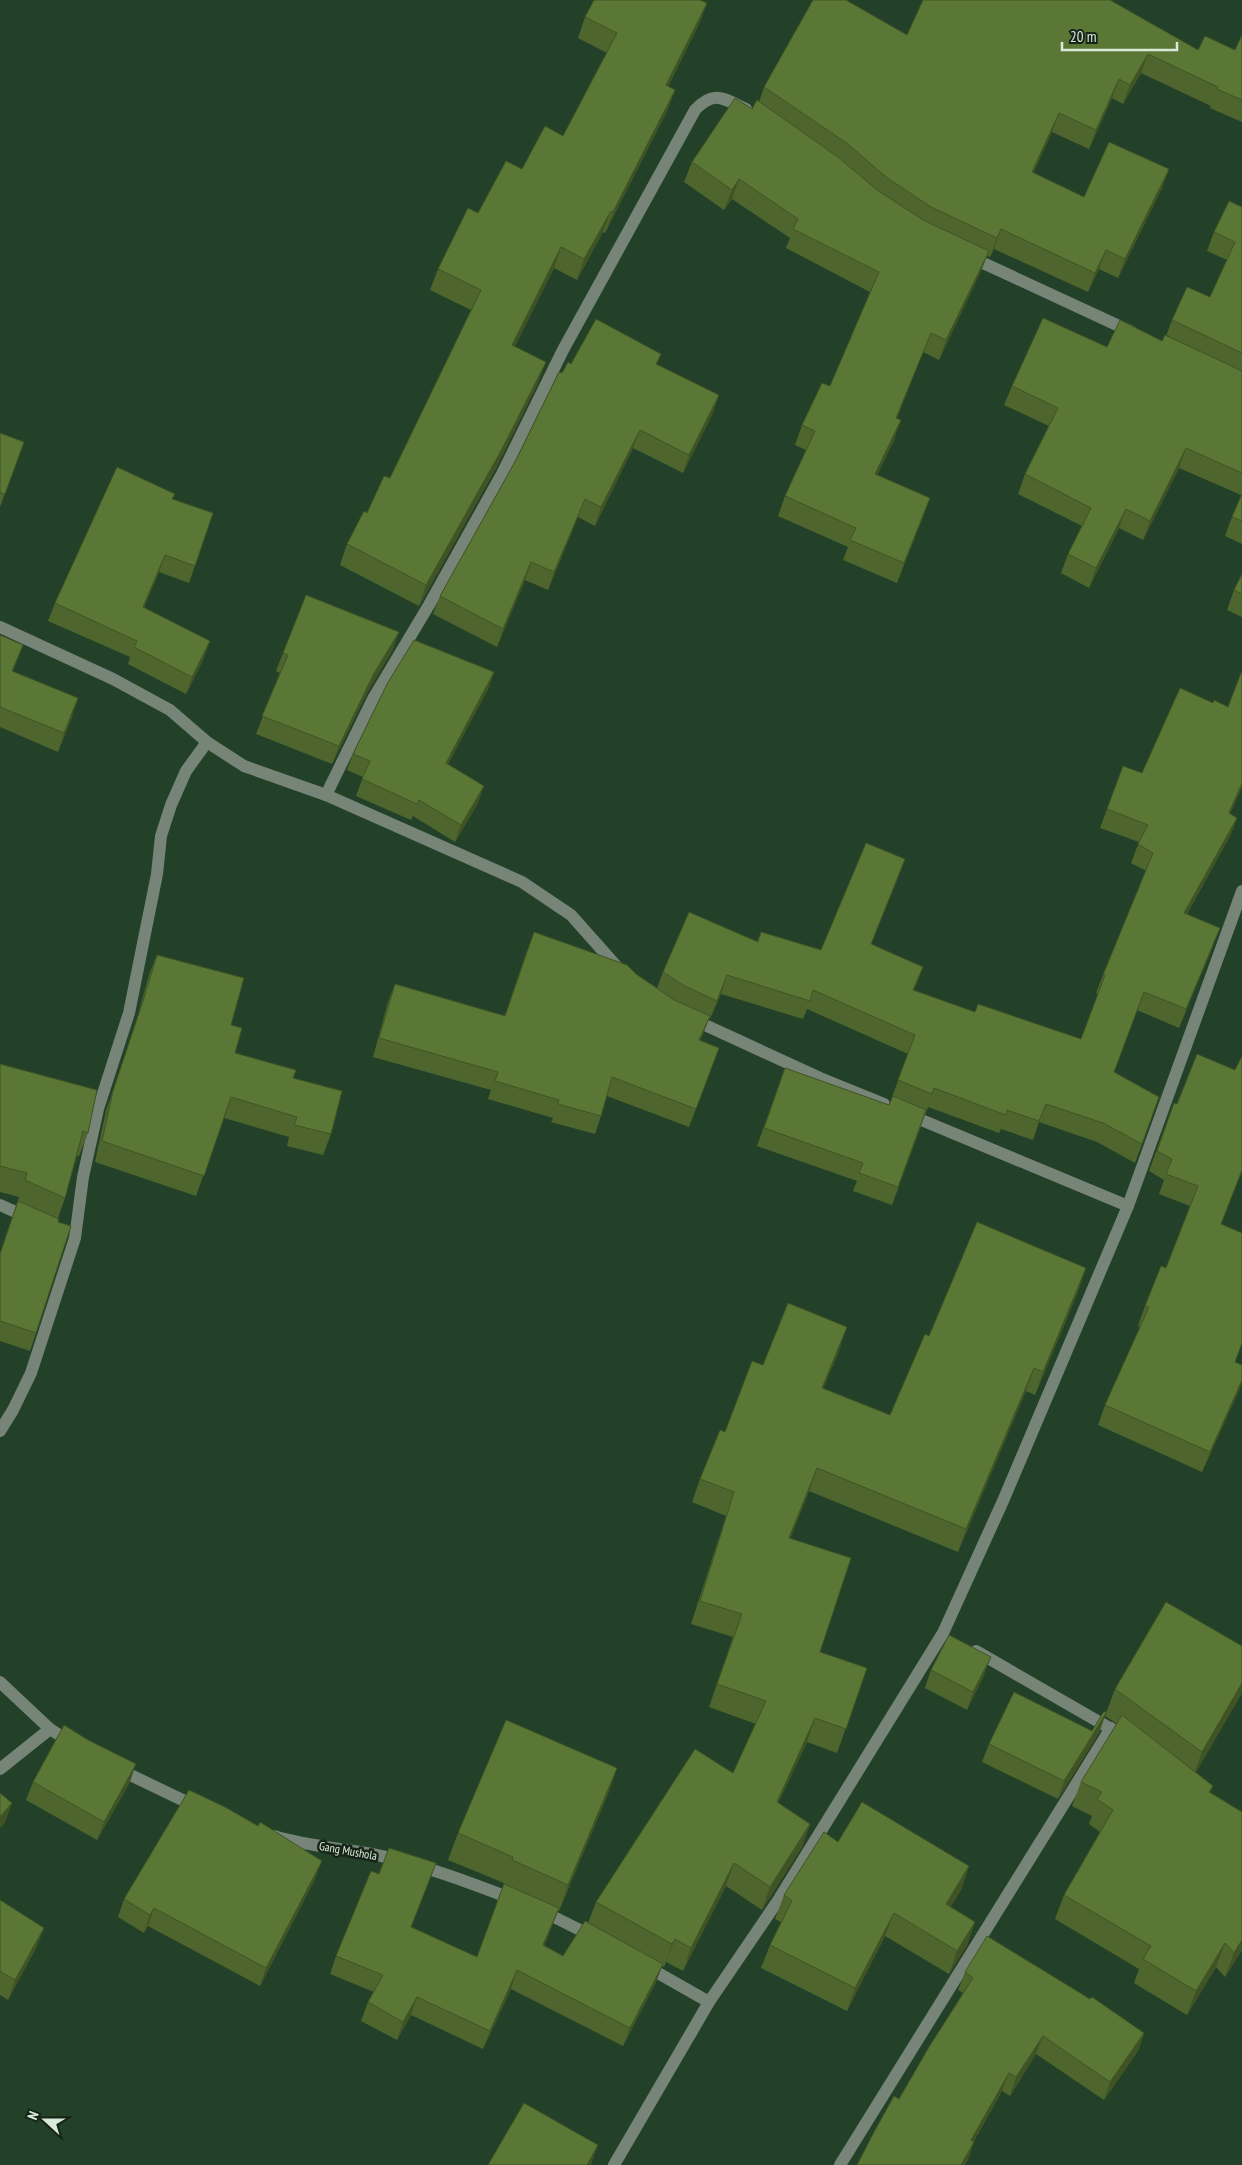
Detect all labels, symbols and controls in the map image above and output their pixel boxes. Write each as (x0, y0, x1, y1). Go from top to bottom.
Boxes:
scale bar (1062, 20, 1177, 52)
text: 20 m (1070, 27, 1096, 46)
street label: Gang Mushola (318, 1838, 378, 1863)
north arrow (20, 2095, 70, 2145)
text: N (23, 2109, 43, 2122)

